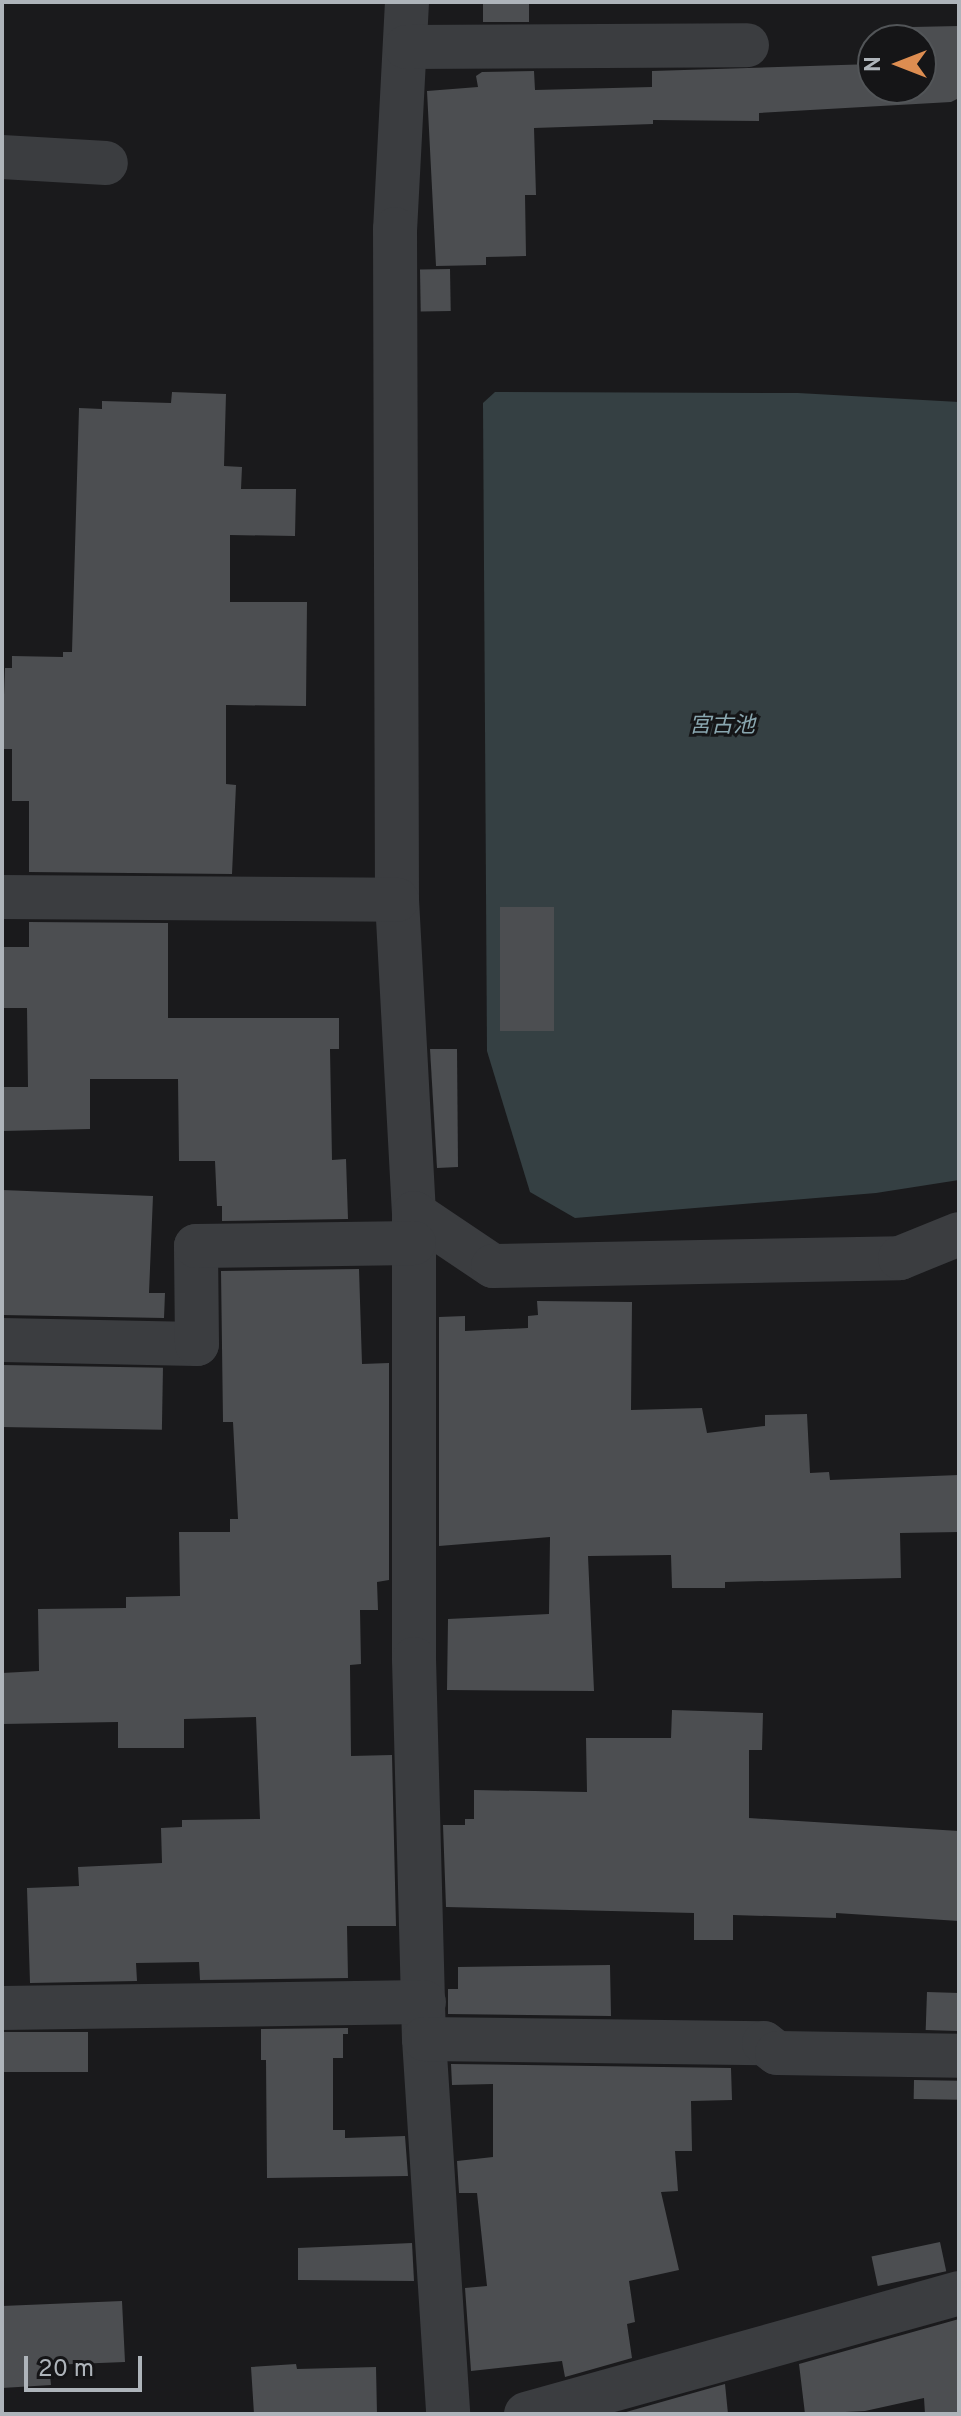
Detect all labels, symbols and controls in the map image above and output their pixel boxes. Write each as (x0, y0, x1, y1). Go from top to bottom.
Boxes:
north arrow (857, 24, 937, 104)
text: N (861, 56, 888, 72)
water label: 宮古池 (689, 714, 755, 740)
scale bar (28, 2340, 146, 2390)
text: 20 m (38, 2355, 94, 2385)

